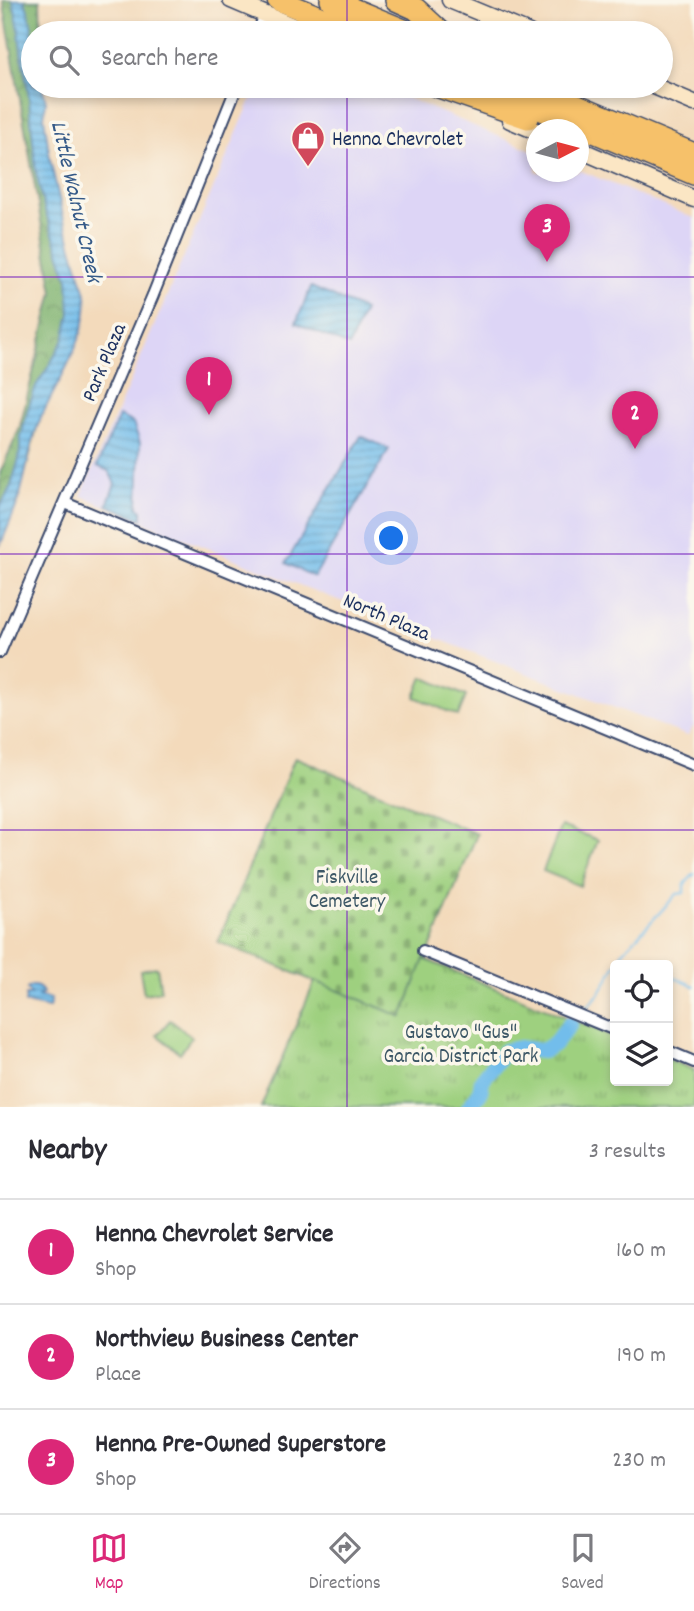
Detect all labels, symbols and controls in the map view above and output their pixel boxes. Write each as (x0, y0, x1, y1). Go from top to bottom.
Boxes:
search box (21, 21, 673, 98)
icon: search (45, 41, 83, 79)
text: Search here (101, 41, 219, 78)
water label: Little Walnut Creek (40, 118, 110, 288)
shop icon: Henna Chevrolet (289, 119, 327, 168)
north arrow (526, 119, 589, 182)
place label: Henna Chevrolet (332, 126, 463, 156)
pin: 3 (524, 204, 570, 262)
street label: Park Plaza (76, 318, 136, 407)
pin: 1 (186, 357, 232, 415)
pin: 2 (612, 391, 658, 449)
your location (374, 521, 408, 555)
street label: North Plaza (338, 587, 435, 651)
park label: Fiskville Cemetery (309, 864, 386, 918)
map controls (610, 960, 673, 1086)
button: locate (610, 960, 673, 1023)
park label: Gustavo "Gus" Garcia District Park (384, 1019, 538, 1073)
button: layers (610, 1023, 673, 1086)
text: Nearby (28, 1131, 106, 1174)
text: 3 results (589, 1136, 666, 1169)
text: Henna Chevrolet Service (95, 1217, 333, 1254)
text: 1 (48, 1235, 54, 1268)
text: 160 m (616, 1235, 666, 1268)
text: Shop (95, 1254, 137, 1287)
text: Northview Business Center (95, 1322, 358, 1359)
text: 2 (46, 1340, 56, 1373)
text: 190 m (617, 1340, 666, 1373)
text: Place (95, 1359, 141, 1392)
text: Henna Pre-Owned Superstore (95, 1427, 386, 1464)
text: 3 (46, 1445, 56, 1478)
text: 230 m (612, 1445, 666, 1478)
text: Shop (95, 1464, 137, 1497)
tab: Map (90, 1529, 128, 1598)
tab: Directions (309, 1529, 381, 1598)
tab: Saved (561, 1529, 604, 1598)

